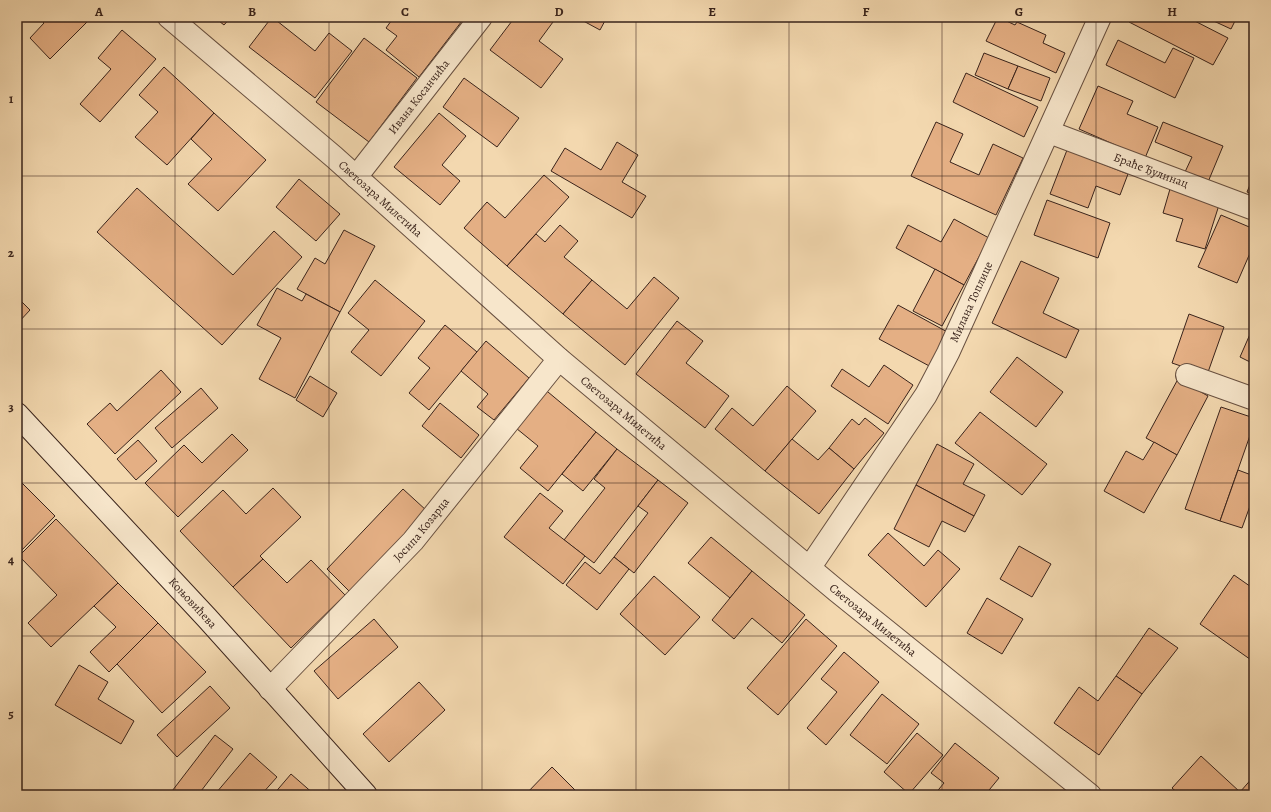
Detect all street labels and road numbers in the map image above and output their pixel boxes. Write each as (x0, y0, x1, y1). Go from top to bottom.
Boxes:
street label: Ивана Косанчића (385, 56, 453, 137)
street label: Браће Ђулинац (1111, 149, 1191, 192)
street label: Светозара Милетића (335, 157, 426, 241)
street label: Милана Топлице (946, 259, 996, 345)
street label: Светозара Милетића (577, 372, 671, 454)
street label: Јосипа Козарца (390, 494, 453, 565)
street label: Коњовићева (165, 574, 221, 632)
street label: Светозара Милетића (826, 580, 920, 660)

